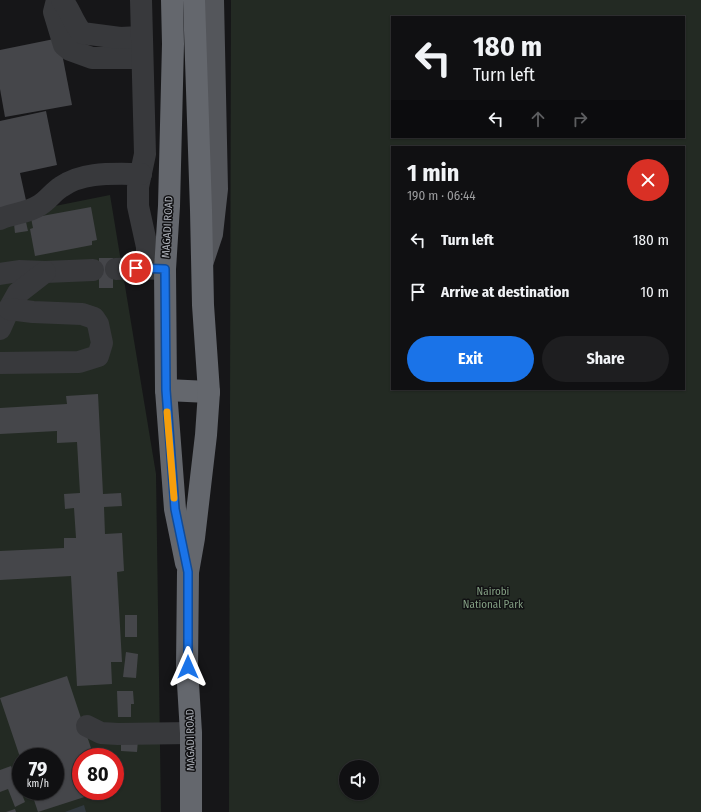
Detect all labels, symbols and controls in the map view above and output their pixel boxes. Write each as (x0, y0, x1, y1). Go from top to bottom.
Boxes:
text: 180 m (473, 30, 542, 63)
icon: left (407, 32, 459, 84)
text: Turn left (473, 64, 535, 86)
icon: left (485, 108, 507, 130)
icon: ahead (527, 108, 549, 130)
icon: right (569, 108, 591, 130)
text: 1 min (407, 159, 459, 187)
button: close (627, 159, 669, 201)
text: 190 m · 06:44 (407, 188, 476, 203)
street label: MAGADI ROAD (159, 196, 176, 258)
icon: left (407, 229, 429, 251)
text: Turn left (441, 231, 494, 249)
text: 180 m (633, 231, 669, 249)
pin (119, 251, 153, 285)
icon: arrive (125, 257, 147, 279)
icon: arrive (407, 281, 429, 303)
text: Arrive at destination (441, 283, 569, 301)
text: 10 m (640, 283, 669, 301)
button: Exit (407, 336, 534, 382)
button: Share (542, 336, 669, 382)
park label: Nairobi National Park (463, 585, 524, 611)
position arrow (167, 646, 209, 688)
street label: MAGADI ROAD (183, 709, 198, 771)
speed limit sign: 80 (72, 748, 124, 800)
text: 79 (29, 757, 47, 781)
map controls (339, 760, 379, 800)
button: sound (339, 760, 379, 800)
text: km/h (27, 778, 49, 790)

